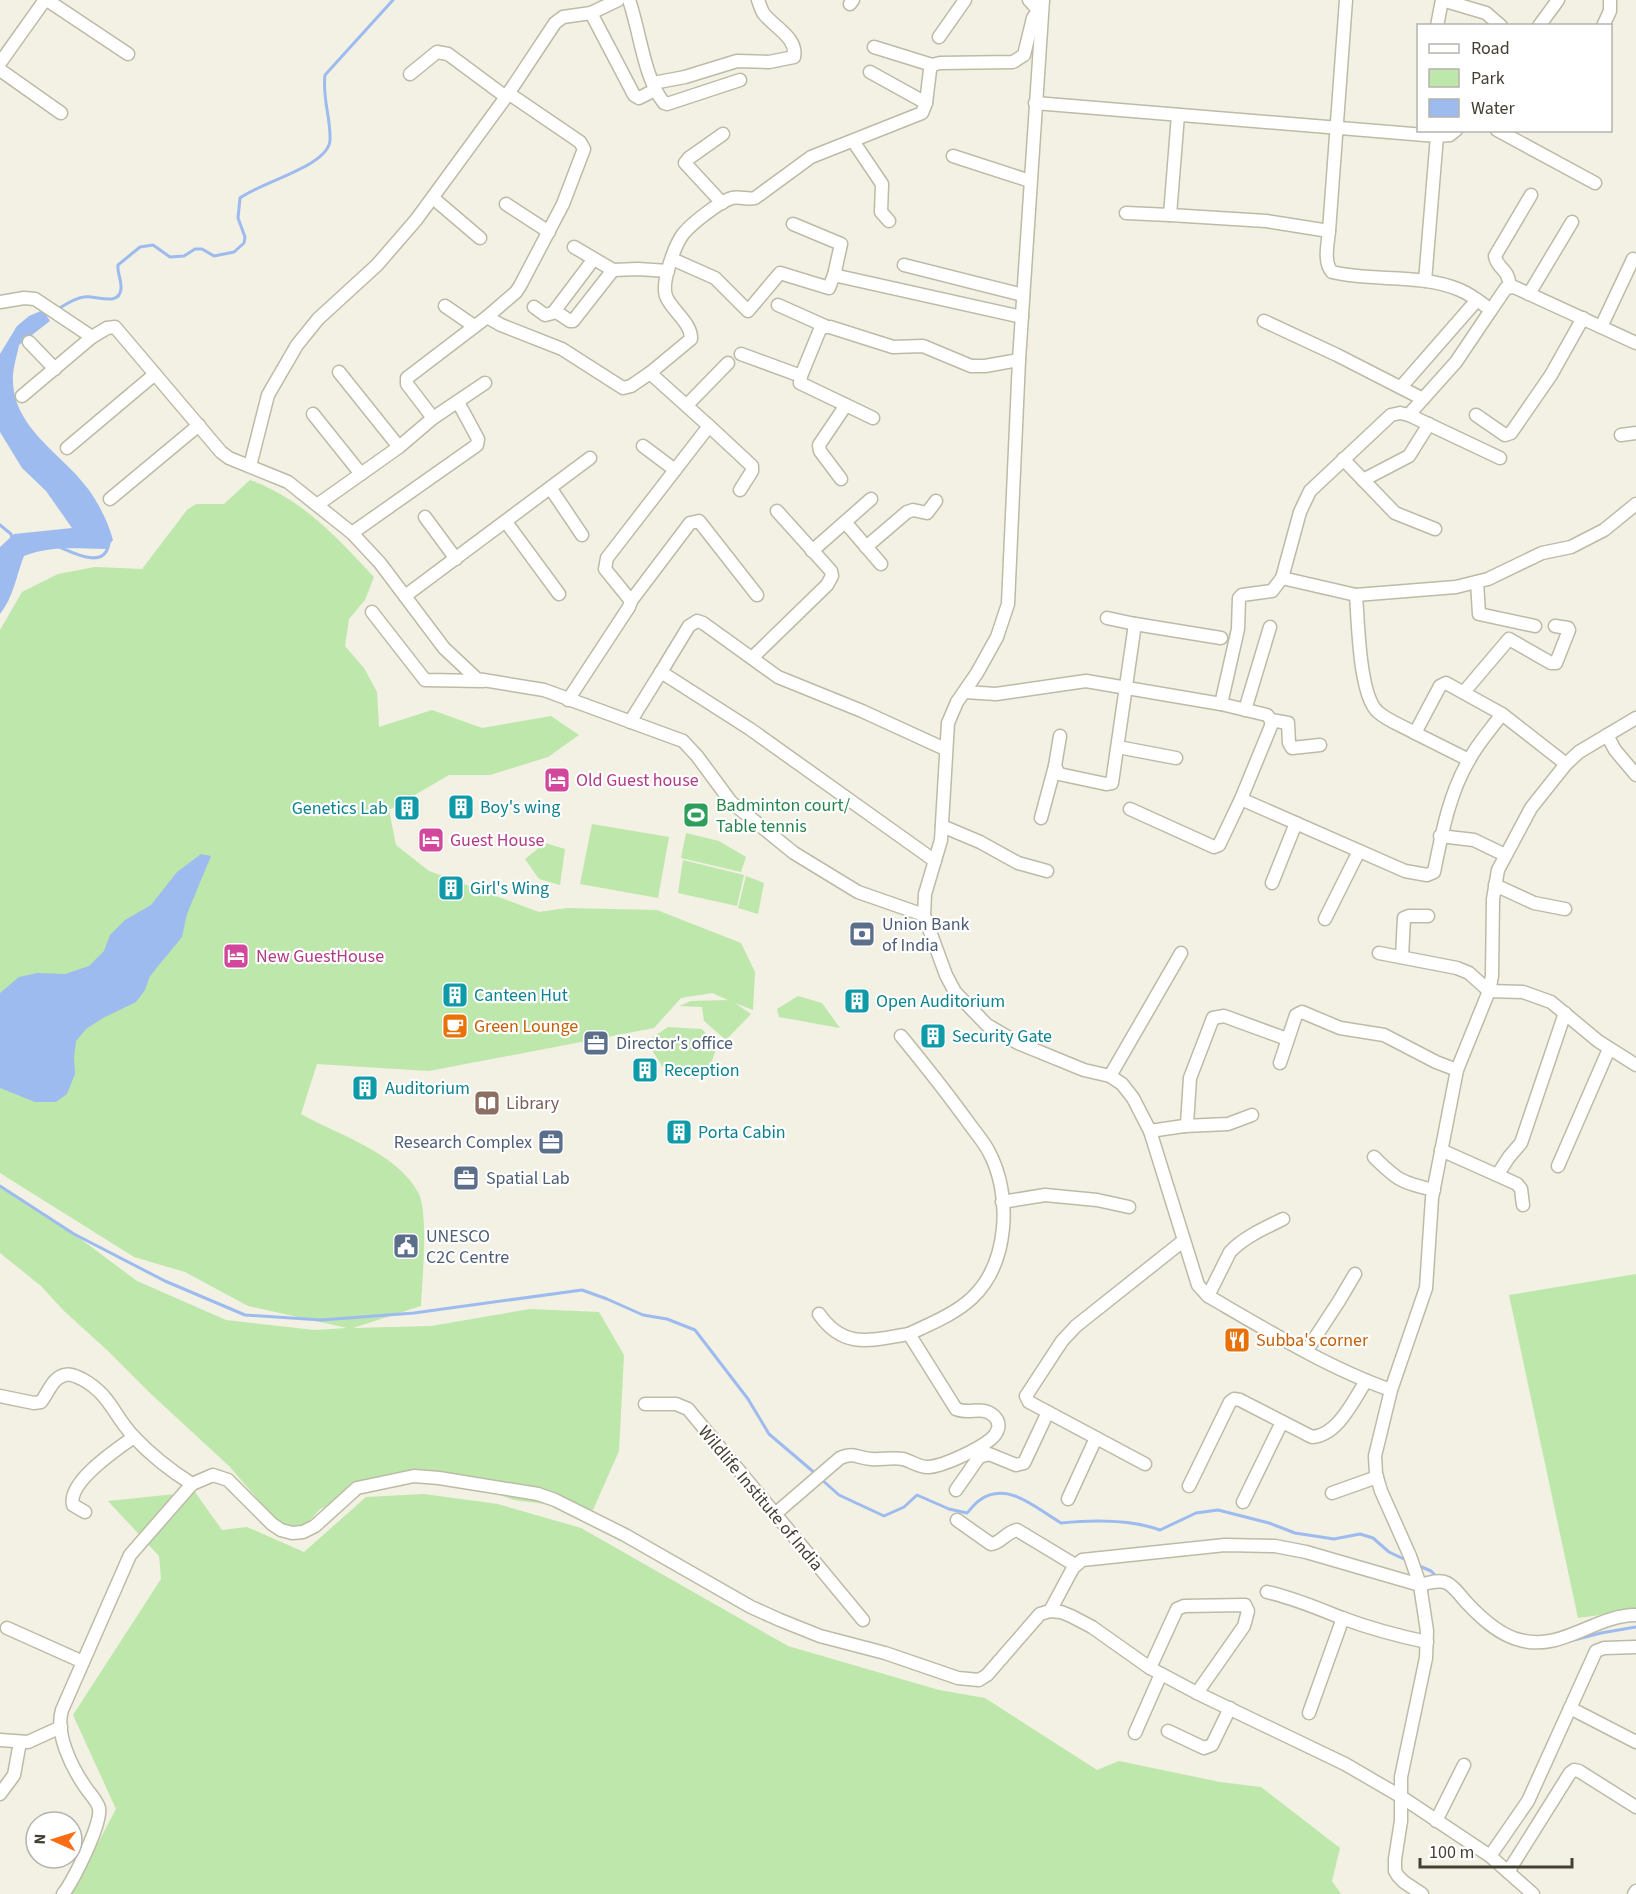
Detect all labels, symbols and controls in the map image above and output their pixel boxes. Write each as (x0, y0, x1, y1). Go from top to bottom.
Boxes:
legend (1417, 24, 1612, 132)
text: Road (1471, 36, 1510, 61)
text: Park (1471, 66, 1505, 91)
text: Water (1471, 96, 1515, 121)
hotel icon: Old Guest house (542, 765, 572, 795)
place label: Old Guest house (576, 768, 699, 793)
building icon: Boy's wing (446, 792, 476, 822)
building icon: Genetics Lab (392, 793, 422, 823)
place label: Badminton court/ Table tennis (716, 793, 851, 839)
place label: Boy's wing (480, 795, 560, 820)
place label: Genetics Lab (292, 796, 388, 821)
sports icon: Badminton court/ Table tennis (681, 800, 711, 830)
hotel icon: Guest House (416, 825, 446, 855)
place label: Guest House (450, 828, 545, 853)
building icon: Girl's Wing (436, 873, 466, 903)
place label: Girl's Wing (470, 876, 549, 901)
place label: Union Bank of India (882, 912, 970, 958)
bank icon: Union Bank of India (847, 919, 877, 949)
hotel icon: New GuestHouse (221, 941, 251, 971)
place label: New GuestHouse (256, 944, 384, 969)
building icon: Canteen Hut (440, 980, 470, 1010)
place label: Canteen Hut (474, 983, 568, 1008)
building icon: Open Auditorium (842, 986, 872, 1016)
place label: Open Auditorium (876, 989, 1005, 1014)
cafe icon: Green Lounge (440, 1011, 470, 1041)
place label: Green Lounge (474, 1014, 578, 1039)
building icon: Security Gate (918, 1021, 948, 1051)
place label: Security Gate (952, 1024, 1052, 1049)
office icon: Director's office (581, 1028, 611, 1058)
place label: Director's office (616, 1031, 733, 1056)
building icon: Reception (630, 1055, 660, 1085)
place label: Reception (664, 1058, 740, 1083)
building icon: Auditorium (350, 1073, 380, 1103)
place label: Auditorium (385, 1076, 470, 1101)
library icon: Library (472, 1088, 502, 1118)
place label: Library (506, 1091, 560, 1116)
building icon: Porta Cabin (664, 1117, 694, 1147)
place label: Porta Cabin (698, 1120, 786, 1145)
office icon: Research Complex (536, 1127, 566, 1157)
place label: Research Complex (394, 1130, 532, 1155)
office icon: Spatial Lab (451, 1163, 481, 1193)
place label: Spatial Lab (486, 1166, 570, 1191)
place label: UNESCO C2C Centre (426, 1224, 509, 1270)
public building icon: UNESCO C2C Centre (391, 1231, 421, 1261)
restaurant icon: Subba's corner (1222, 1325, 1252, 1355)
place label: Subba's corner (1256, 1328, 1369, 1353)
street label: Wildlife Institute of India (692, 1420, 829, 1576)
north arrow (24, 1810, 84, 1870)
scale bar (1420, 1831, 1572, 1869)
text: N (29, 1833, 51, 1845)
text: 100 m (1429, 1840, 1474, 1865)

